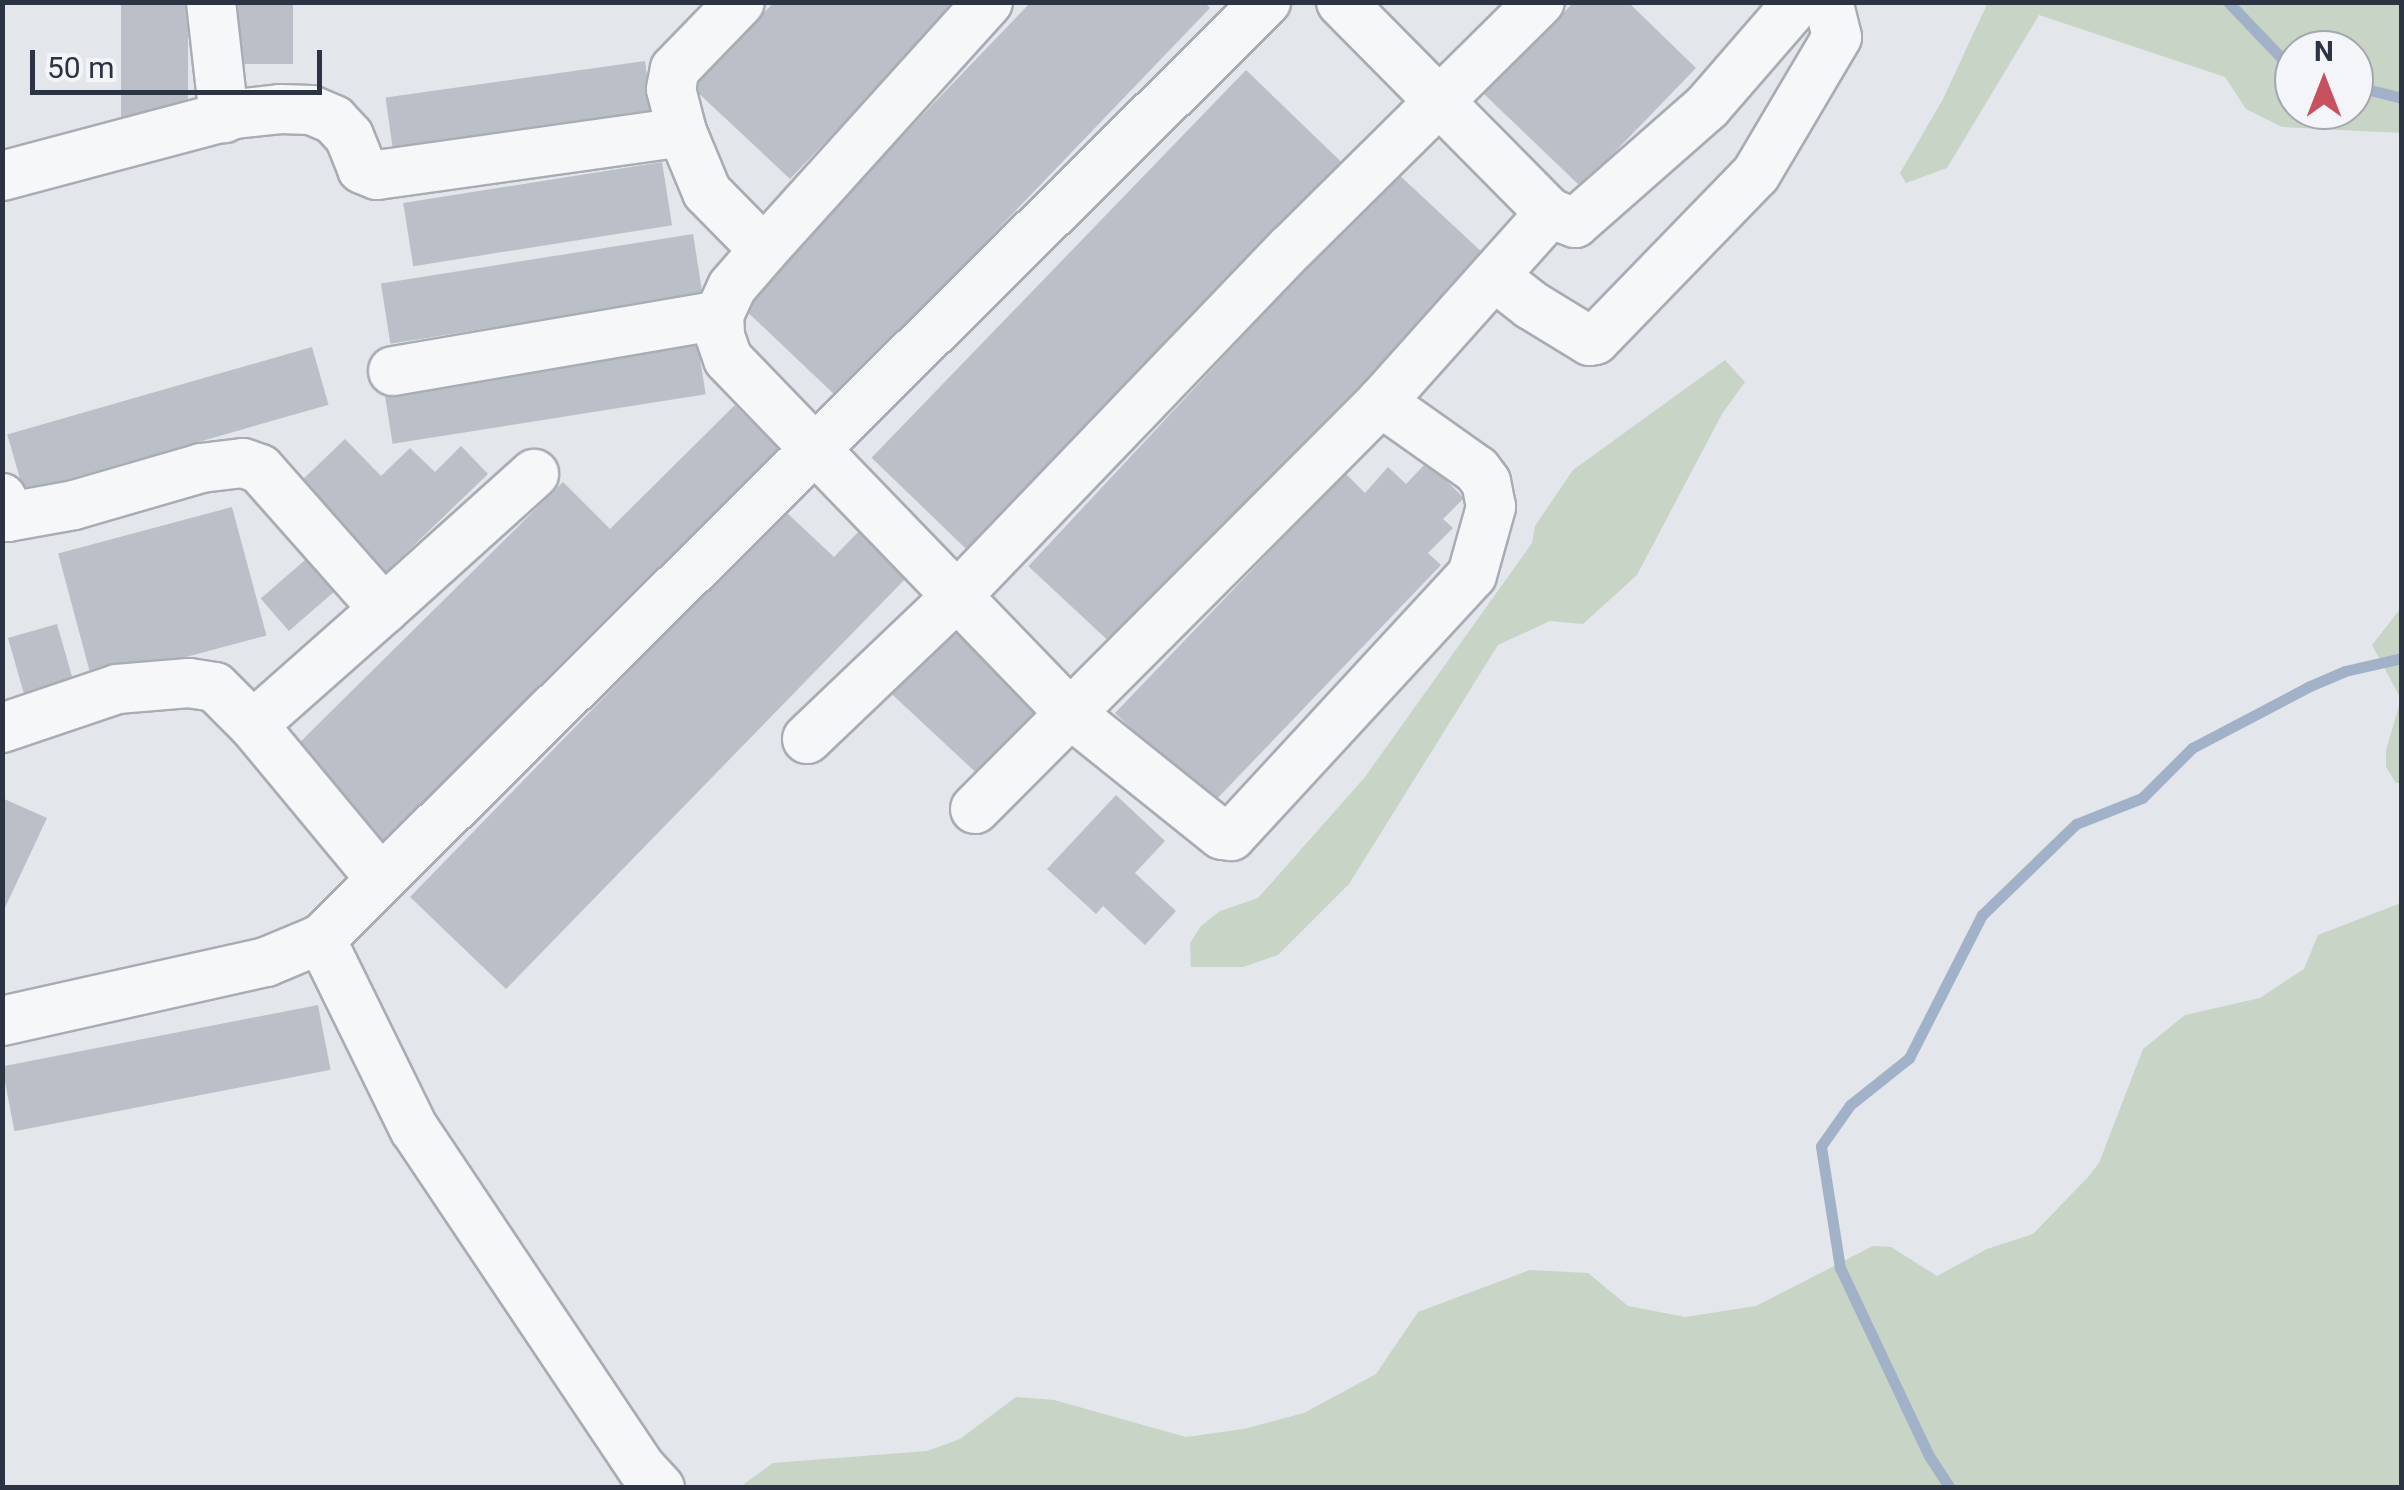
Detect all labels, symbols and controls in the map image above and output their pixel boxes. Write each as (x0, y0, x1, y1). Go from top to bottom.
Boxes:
scale bar (35, 30, 328, 92)
north arrow (2274, 30, 2374, 130)
text: N (2314, 35, 2334, 68)
text: 50 m (47, 50, 114, 85)

